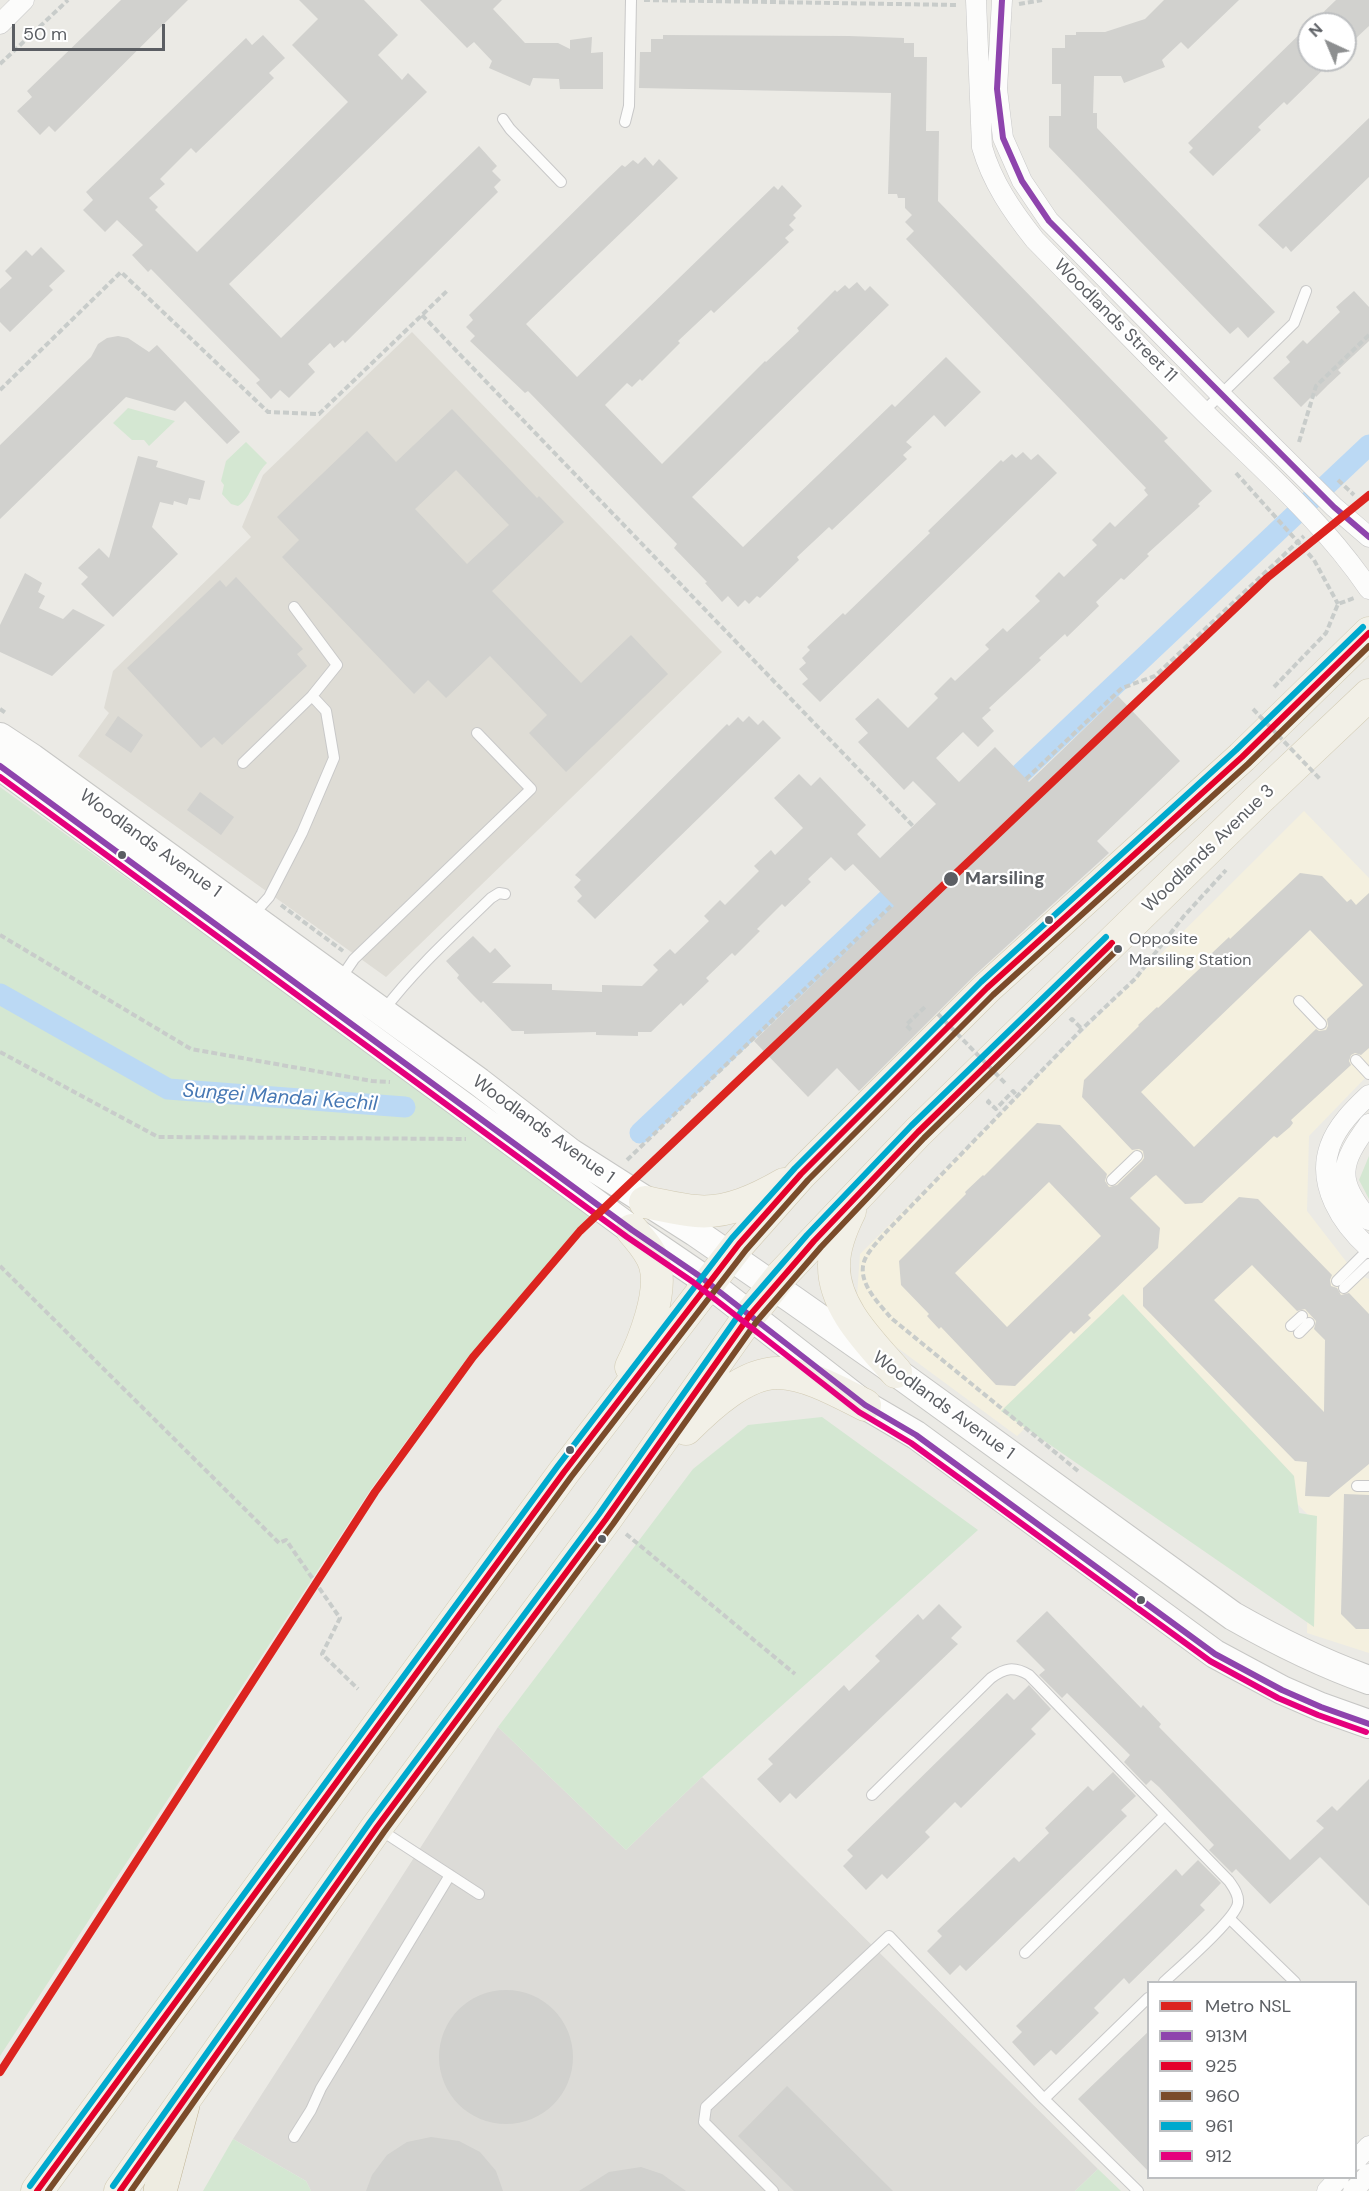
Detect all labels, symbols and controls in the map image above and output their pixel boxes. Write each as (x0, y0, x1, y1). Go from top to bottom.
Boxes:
scale bar (15, 12, 168, 50)
north arrow (1297, 12, 1357, 72)
text: N (1304, 19, 1327, 42)
text: 50 m (23, 22, 67, 46)
street label: Woodlands Street 11 (1049, 255, 1181, 387)
street label: Woodlands Avenue 3 (1139, 780, 1279, 918)
street label: Woodlands Avenue 1 (75, 785, 225, 903)
unlabelled marker (116, 849, 128, 861)
place label: Marsiling (965, 868, 1045, 890)
marker: Marsiling (942, 870, 960, 888)
unlabelled marker (1043, 914, 1055, 926)
place label: Opposite Marsiling Station (1129, 930, 1252, 968)
marker: Opposite Marsiling Station (1112, 943, 1124, 955)
street label: Woodlands Avenue 1 (468, 1071, 618, 1189)
water label: Sungei Mandai Kechil (182, 1079, 378, 1117)
street label: Woodlands Avenue 1 (868, 1347, 1018, 1465)
unlabelled marker (564, 1444, 576, 1456)
unlabelled marker (596, 1533, 608, 1545)
unlabelled marker (1135, 1594, 1147, 1606)
legend (1147, 1981, 1357, 2179)
text: Metro NSL (1205, 1994, 1291, 2018)
text: 913M (1205, 2024, 1247, 2048)
text: 925 (1205, 2054, 1237, 2078)
text: 960 (1205, 2084, 1240, 2108)
text: 961 (1205, 2114, 1233, 2138)
text: 912 (1205, 2144, 1232, 2168)

